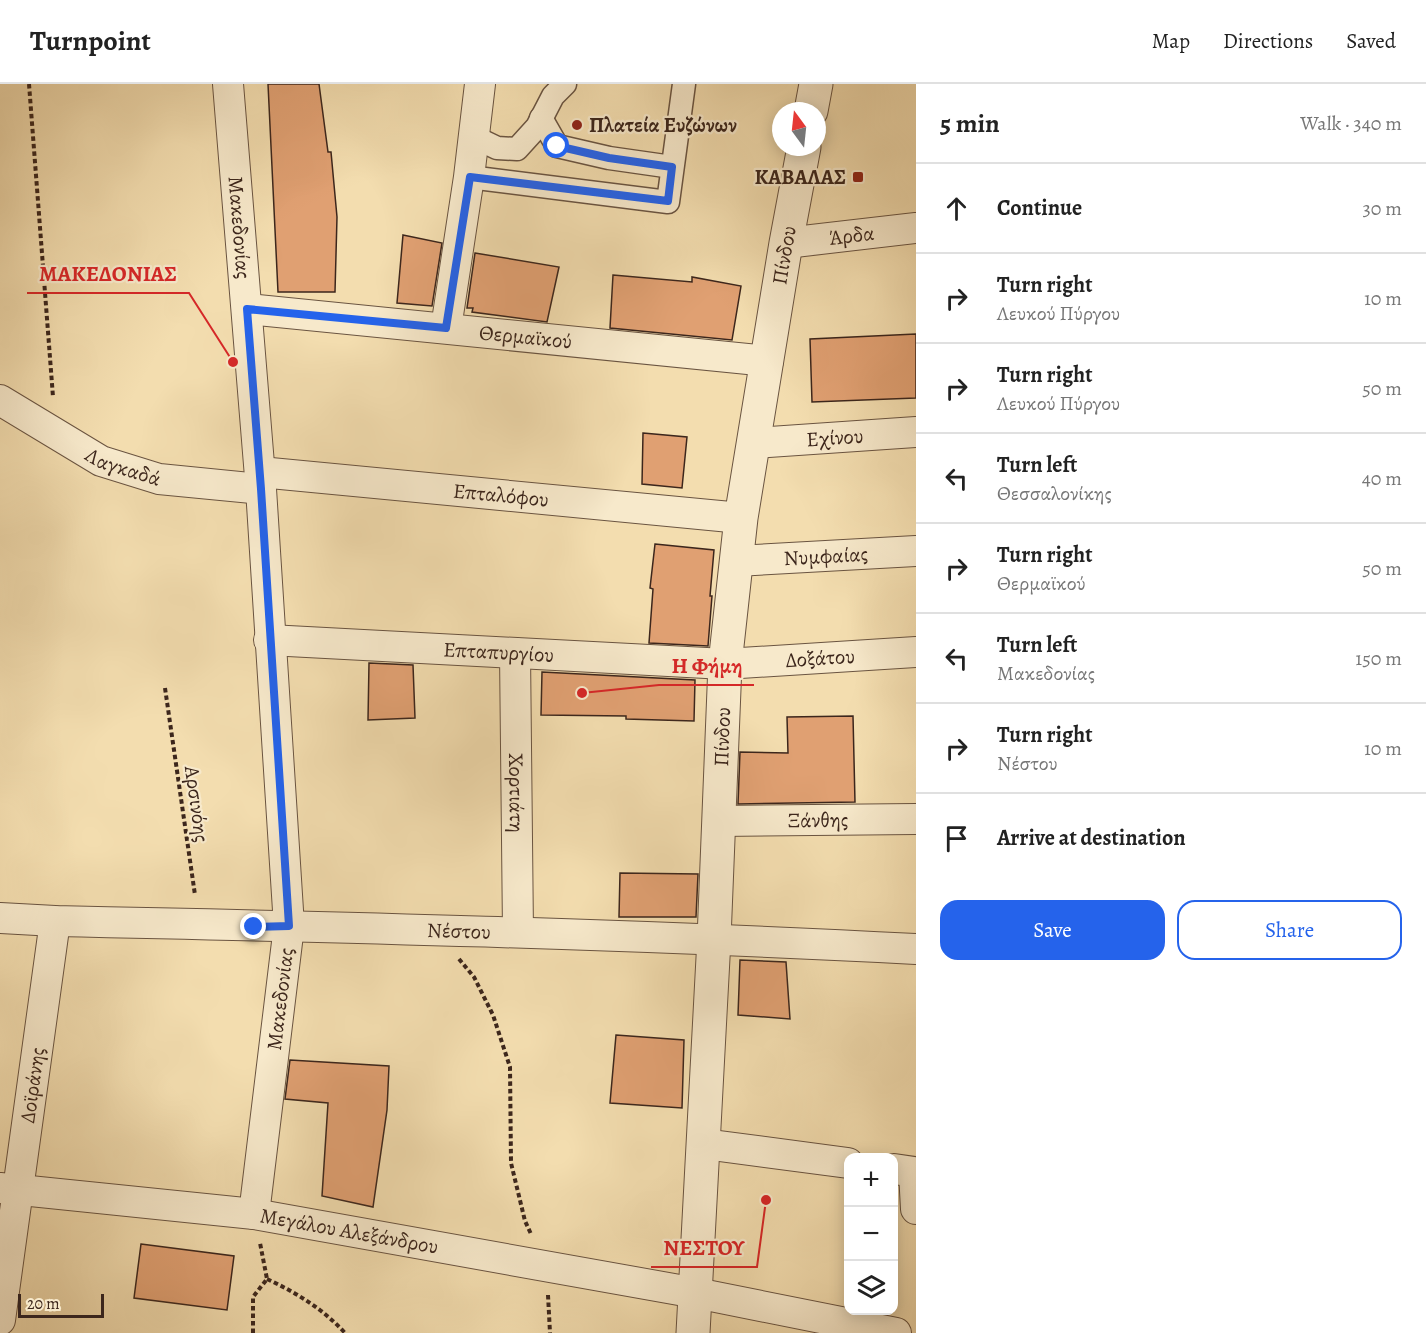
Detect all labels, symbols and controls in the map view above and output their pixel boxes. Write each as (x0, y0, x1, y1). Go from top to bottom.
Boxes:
text: Turnpoint (30, 22, 151, 60)
text: Map (1152, 27, 1190, 55)
text: Directions (1223, 27, 1313, 55)
text: Saved (1346, 27, 1396, 55)
north arrow (772, 102, 826, 156)
text: 5 min (940, 106, 1000, 141)
text: Walk · 340 m (1300, 110, 1402, 137)
place label: Πλατεία Ευζώνων (589, 111, 737, 139)
marker: Πλατεία Ευζώνων (570, 118, 584, 132)
route start (543, 132, 569, 158)
place label: ΚΑΒΑΛΑΣ (755, 163, 846, 191)
marker: ΚΑΒΑΛΑΣ (851, 170, 865, 184)
street label: Μακεδονίας (222, 175, 258, 280)
icon: ahead (940, 192, 973, 225)
text: Continue (997, 193, 1082, 223)
text: 30 m (1362, 195, 1402, 222)
street label: Άρδα (827, 219, 876, 252)
street label: Πίνδου (765, 223, 803, 287)
callout: ΜΑΚΕΔΟΝΙΑΣ (27, 253, 189, 293)
text: ΜΑΚΕΔΟΝΙΑΣ (39, 259, 177, 289)
text: Turn right (997, 270, 1093, 300)
icon: right (940, 282, 973, 315)
text: 10 m (1364, 285, 1402, 312)
text: Λευκού Πύργου (997, 300, 1120, 327)
street label: Θερμαϊκού (478, 318, 573, 355)
text: Turn right (997, 360, 1093, 390)
icon: right (940, 372, 973, 405)
text: 50 m (1362, 375, 1402, 402)
text: Λευκού Πύργου (997, 390, 1120, 417)
street label: Εχίνου (805, 422, 864, 453)
street label: Λαγκαδά (79, 440, 164, 493)
text: Turn left (997, 450, 1077, 480)
icon: left (940, 462, 973, 495)
text: 40 m (1362, 465, 1402, 492)
street label: Επταλόφου (452, 477, 550, 514)
text: Θεσσαλονίκης (997, 480, 1112, 507)
street label: Νυμφαίας (783, 540, 869, 572)
text: Turn right (997, 540, 1093, 570)
icon: right (940, 552, 973, 585)
text: 50 m (1362, 555, 1402, 582)
text: Θερμαϊκού (997, 570, 1086, 597)
text: Turn left (997, 630, 1077, 660)
street label: Επταπυργίου (443, 635, 555, 669)
street label: Δοξάτου (785, 642, 856, 674)
icon: left (940, 642, 973, 675)
callout: Η Φήμη (659, 645, 754, 685)
text: 150 m (1355, 645, 1402, 672)
text: Η Φήμη (671, 651, 743, 681)
text: Μακεδονίας (997, 660, 1095, 687)
street label: Πίνδου (707, 706, 737, 767)
text: Turn right (997, 720, 1093, 750)
icon: right (940, 732, 973, 765)
text: 10 m (1364, 735, 1402, 762)
text: Νέστου (997, 750, 1058, 777)
street label: Χορτιάτη (502, 753, 531, 833)
street label: Αρσινόης (178, 763, 216, 844)
street label: Ξάνθης (788, 806, 848, 834)
icon: arrive (940, 822, 973, 855)
text: Arrive at destination (997, 823, 1186, 853)
button: Save (940, 900, 1165, 960)
button: Share (1177, 900, 1402, 960)
route end (240, 913, 266, 939)
street label: Νέστου (426, 916, 491, 946)
street label: Μακεδονίας (260, 946, 300, 1052)
street label: Δοϊράνης (13, 1046, 51, 1125)
map controls (844, 1153, 898, 1315)
button: + (844, 1153, 898, 1207)
street label: Μεγάλου Αλεξάνδρου (258, 1201, 441, 1261)
button: − (844, 1207, 898, 1261)
callout: ΝΕΣΤΟΥ (651, 1227, 757, 1267)
text: ΝΕΣΤΟΥ (663, 1233, 746, 1263)
button: layers (844, 1261, 898, 1315)
scale bar (18, 1291, 104, 1318)
text: 20 m (27, 1293, 60, 1315)

